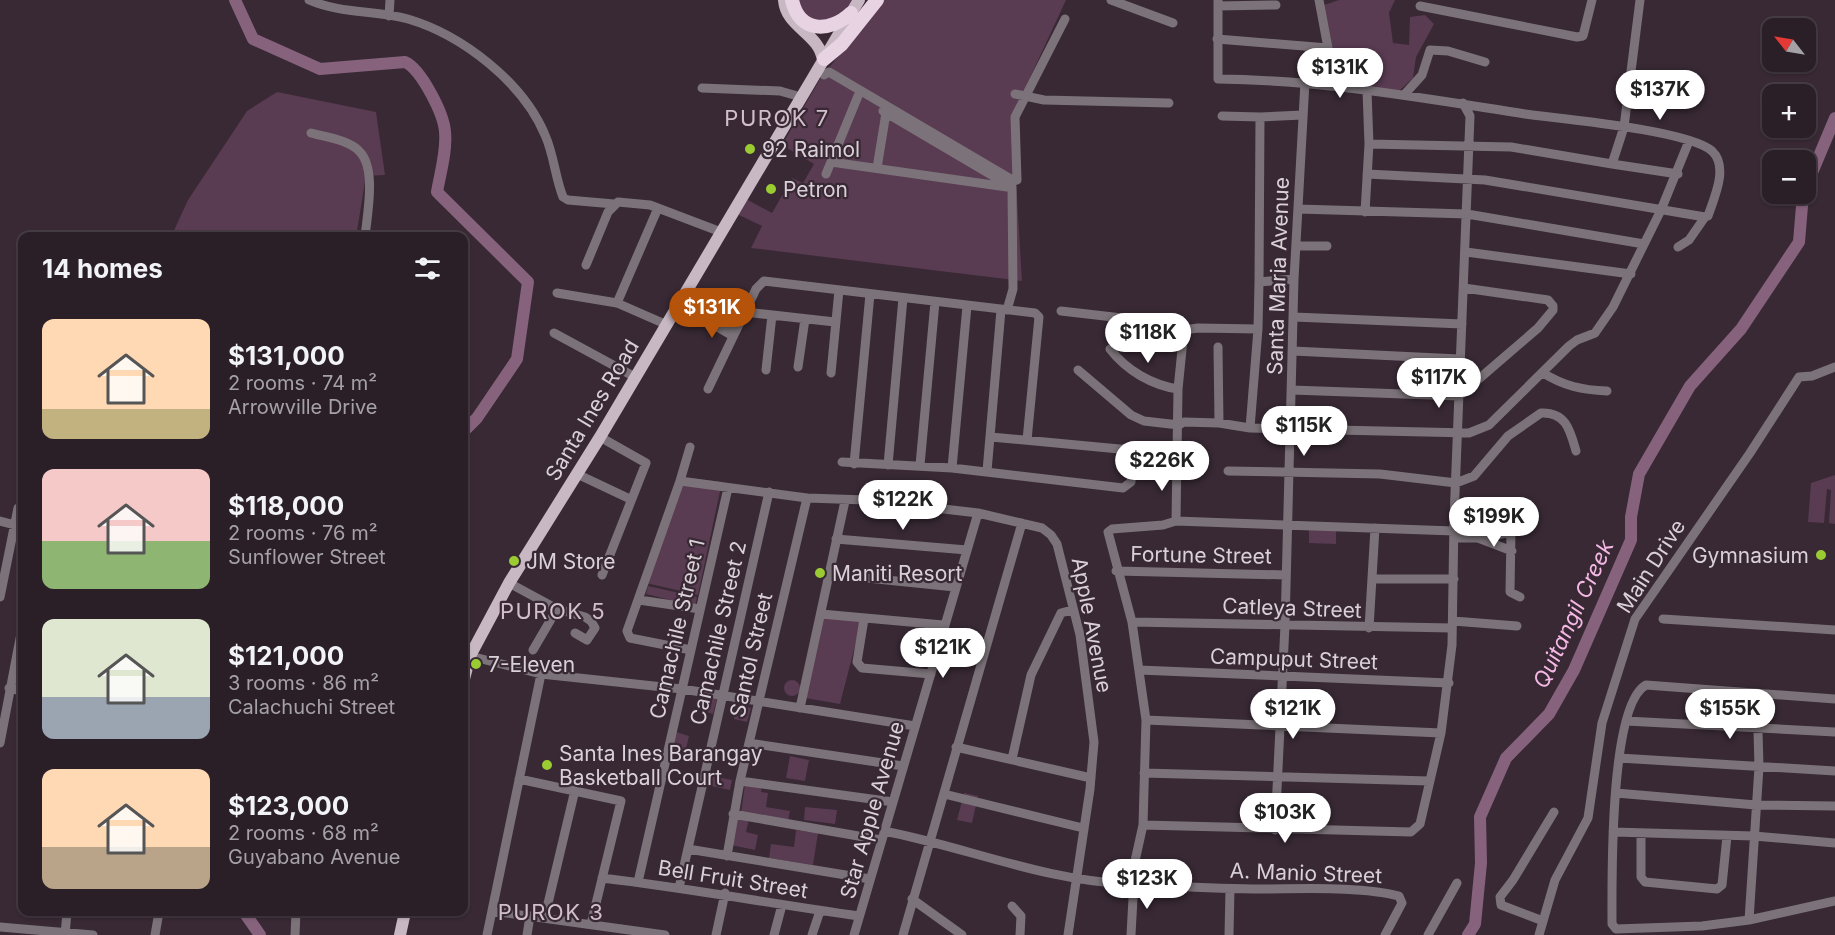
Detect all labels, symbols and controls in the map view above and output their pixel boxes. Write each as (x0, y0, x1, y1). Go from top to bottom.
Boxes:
north arrow (1762, 18, 1816, 72)
map controls (1762, 18, 1816, 204)
pin: $131K (1298, 48, 1382, 99)
text: $131K (1311, 55, 1369, 79)
pin: $137K (1618, 70, 1702, 121)
text: $137K (1630, 77, 1690, 101)
button: + (1762, 84, 1816, 138)
district label: PUROK 7 (724, 105, 830, 131)
place label: 92 Raimol (762, 137, 860, 162)
marker: 92 Raimol (743, 142, 757, 156)
button: − (1762, 150, 1816, 204)
place label: Petron (783, 177, 848, 202)
street label: Santa Maria Avenue (1262, 177, 1294, 375)
marker: Petron (764, 182, 778, 196)
icon: filters (411, 252, 444, 285)
text: 14 homes (42, 253, 163, 284)
pin: $131K (670, 288, 754, 339)
text: $131K (683, 295, 741, 319)
pin: $118K (1106, 313, 1190, 364)
text: $118K (1119, 320, 1177, 344)
street label: Santa Ines Road (540, 335, 644, 485)
text: $131,000 (228, 340, 345, 371)
icon: home (90, 343, 162, 415)
pin: $117K (1397, 358, 1481, 409)
text: $117K (1411, 365, 1467, 389)
text: 2 rooms · 74 m² (228, 371, 377, 395)
text: Arrowville Drive (228, 395, 378, 419)
pin: $115K (1262, 406, 1346, 457)
text: $115K (1275, 413, 1333, 437)
pin: $226K (1120, 441, 1204, 492)
text: $226K (1129, 448, 1195, 472)
pin: $122K (861, 480, 945, 531)
text: $122K (872, 487, 934, 511)
text: $118,000 (228, 490, 344, 521)
icon: home (90, 493, 162, 565)
pin: $199K (1452, 497, 1536, 548)
text: $199K (1463, 504, 1525, 528)
street label: Main Drive (1612, 515, 1690, 617)
text: 2 rooms · 76 m² (228, 521, 377, 545)
water label: Quitangil Creek (1527, 535, 1619, 692)
street label: Camachile Street 1 (644, 537, 710, 721)
street label: Camachile Street 2 (685, 539, 751, 727)
street label: Fortune Street (1130, 541, 1272, 569)
place label: Gymnasium (1692, 543, 1809, 568)
text: Sunflower Street (228, 545, 386, 569)
marker: Gymnasium (1814, 548, 1828, 562)
place label: JM Store (526, 549, 615, 574)
marker: JM Store (507, 554, 521, 568)
street label: Apple Avenue (1067, 555, 1117, 695)
place label: Maniti Resort (832, 561, 962, 586)
marker: Maniti Resort (813, 566, 827, 580)
street label: Santol Street (725, 590, 778, 720)
street label: Catleya Street (1222, 593, 1362, 623)
district label: PUROK 5 (500, 598, 606, 624)
pin: $121K (901, 628, 985, 679)
text: $121K (914, 635, 972, 659)
text: $121,000 (228, 640, 344, 671)
icon: home (90, 643, 162, 715)
street label: Campuput Street (1210, 644, 1379, 674)
place label: 7-Eleven (488, 652, 575, 677)
marker: 7-Eleven (469, 657, 483, 671)
text: 3 rooms · 86 m² (228, 671, 379, 695)
pin: $121K (1251, 689, 1335, 740)
pin: $155K (1688, 689, 1772, 740)
text: Calachuchi Street (228, 695, 395, 719)
text: $121K (1264, 696, 1322, 720)
text: $155K (1699, 696, 1761, 720)
street label: Star Apple Avenue (835, 718, 909, 902)
place label: Santa Ines Barangay Basketball Court (559, 741, 763, 790)
marker: Santa Ines Barangay Basketball Court (540, 758, 554, 772)
text: $123,000 (228, 790, 349, 821)
icon: home (90, 793, 162, 865)
pin: $103K (1243, 793, 1327, 844)
text: $103K (1254, 800, 1316, 824)
text: 2 rooms · 68 m² (228, 821, 379, 845)
text: Guyabano Avenue (228, 845, 400, 869)
street label: Bell Fruit Street (656, 855, 810, 903)
street label: A. Manio Street (1229, 858, 1383, 888)
pin: $123K (1105, 859, 1189, 910)
text: $123K (1116, 866, 1178, 890)
district label: PUROK 3 (498, 899, 604, 925)

